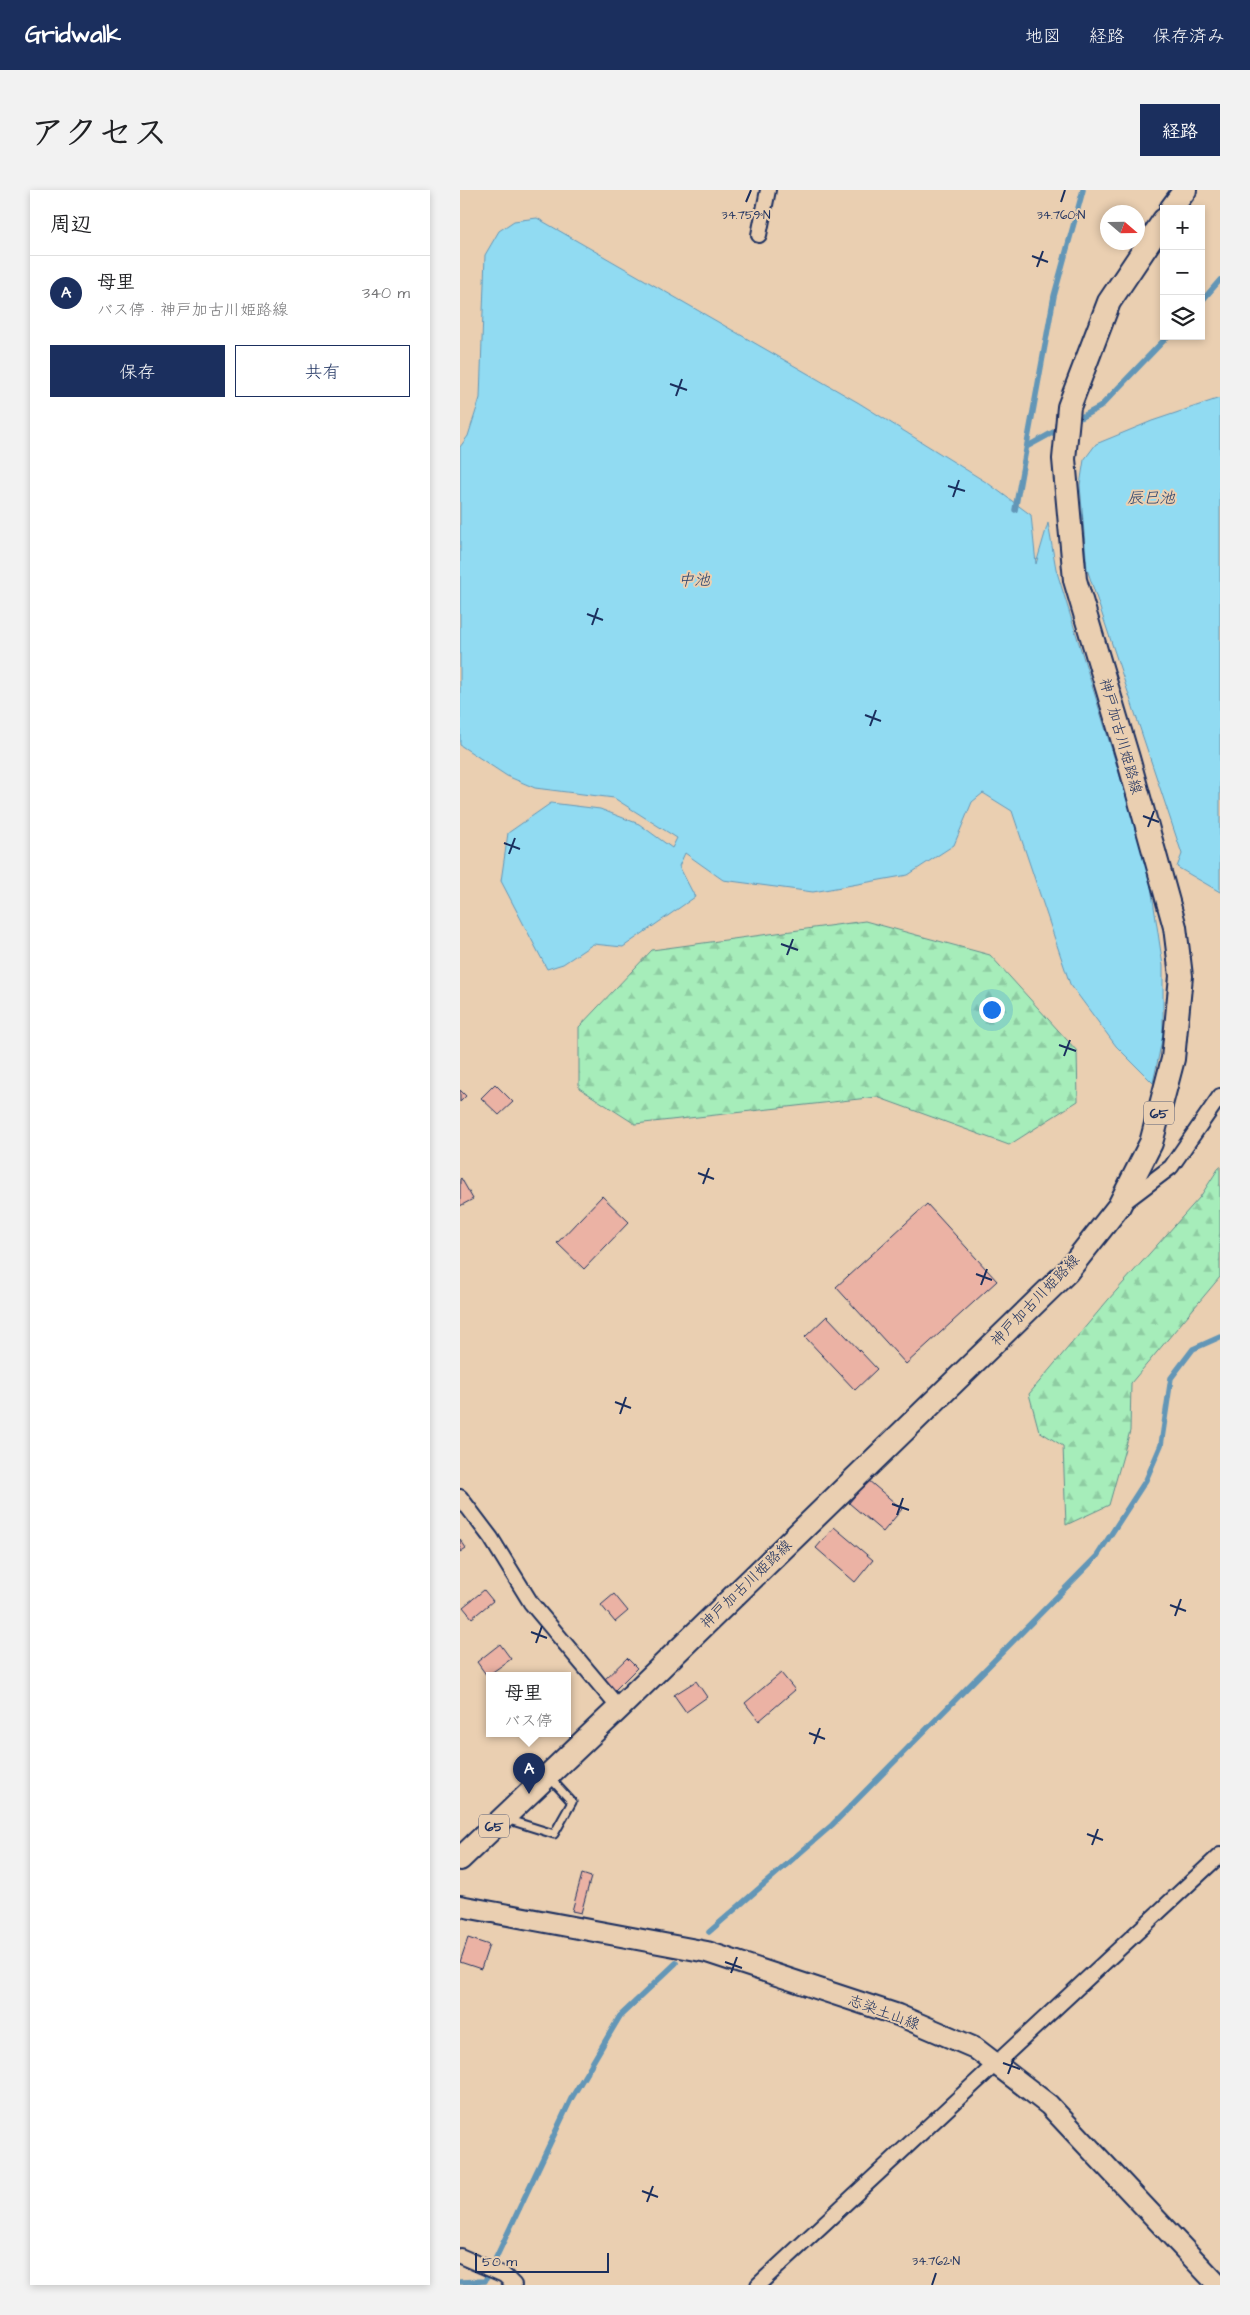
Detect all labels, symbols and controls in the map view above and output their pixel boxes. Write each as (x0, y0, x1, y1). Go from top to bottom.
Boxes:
text: Gridwalk (25, 18, 121, 52)
text: 地図 (1025, 24, 1061, 49)
text: 経路 (1089, 24, 1125, 49)
text: 保存済み (1153, 24, 1225, 49)
button: 経路 (1140, 104, 1220, 156)
text: アクセス (30, 109, 168, 158)
north arrow (1100, 205, 1145, 250)
map controls (1160, 205, 1205, 340)
button: + (1160, 205, 1205, 250)
text: 34.759°N (722, 207, 771, 224)
text: 34.760°N (1037, 207, 1086, 224)
text: 周辺 (50, 210, 92, 239)
button: − (1160, 250, 1205, 295)
text: 母里 (97, 269, 135, 296)
text: A (61, 282, 71, 304)
text: 340 m (362, 282, 410, 304)
button: layers (1160, 295, 1205, 340)
text: バス停 · 神戸加古川姫路線 (97, 299, 288, 321)
button: 保存 (50, 345, 225, 397)
button: 共有 (235, 345, 410, 397)
water label: 辰巳池 (1127, 487, 1176, 509)
water label: 中池 (678, 569, 711, 591)
street label: 神戸加古川姫路線 (1094, 676, 1147, 797)
your location (979, 997, 1005, 1023)
road number: 65 (1144, 1101, 1174, 1124)
street label: 神戸加古川姫路線 (986, 1250, 1085, 1351)
street label: 神戸加古川姫路線 (696, 1535, 797, 1634)
popup (486, 1672, 571, 1737)
text: 母里 (504, 1680, 543, 1707)
text: バス停 (504, 1710, 553, 1732)
pin: A (513, 1753, 545, 1794)
road number: 65 (479, 1814, 509, 1838)
street label: 志染土山線 (845, 1990, 923, 2035)
scale bar (475, 2250, 609, 2273)
text: 50 m (482, 2252, 517, 2272)
text: 34.762°N (912, 2253, 960, 2270)

